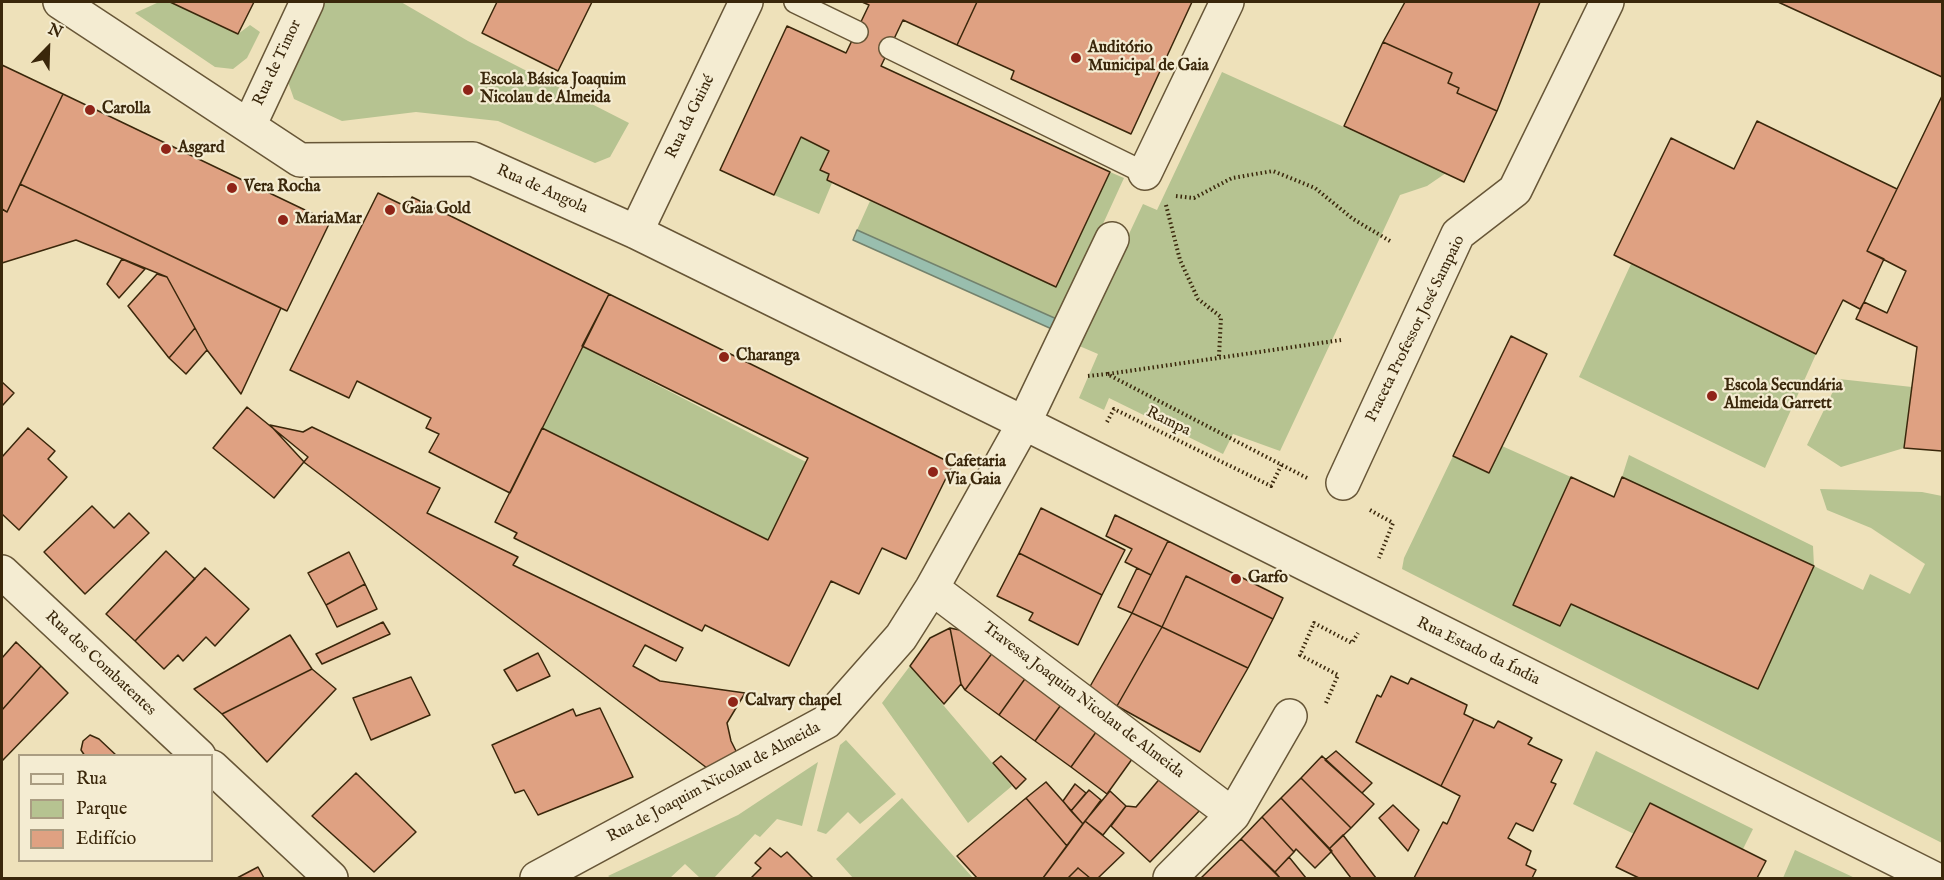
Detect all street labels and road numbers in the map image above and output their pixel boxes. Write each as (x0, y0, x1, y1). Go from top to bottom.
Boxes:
street label: Rua de Timor (250, 17, 306, 109)
street label: Rua da Guiné (662, 72, 720, 162)
street label: Rua de Angola (493, 161, 591, 219)
street label: Praceta Professor José Sampaio (1362, 233, 1470, 425)
street label: Rampa (1143, 403, 1193, 441)
street label: Rua dos Combatentes (41, 608, 159, 720)
street label: Rua Estado da Índia (1413, 614, 1543, 690)
street label: Travessa Joaquim Nicolau de Almeida (978, 619, 1188, 783)
street label: Rua de Joaquim Nicolau de Almeida (604, 719, 824, 847)

